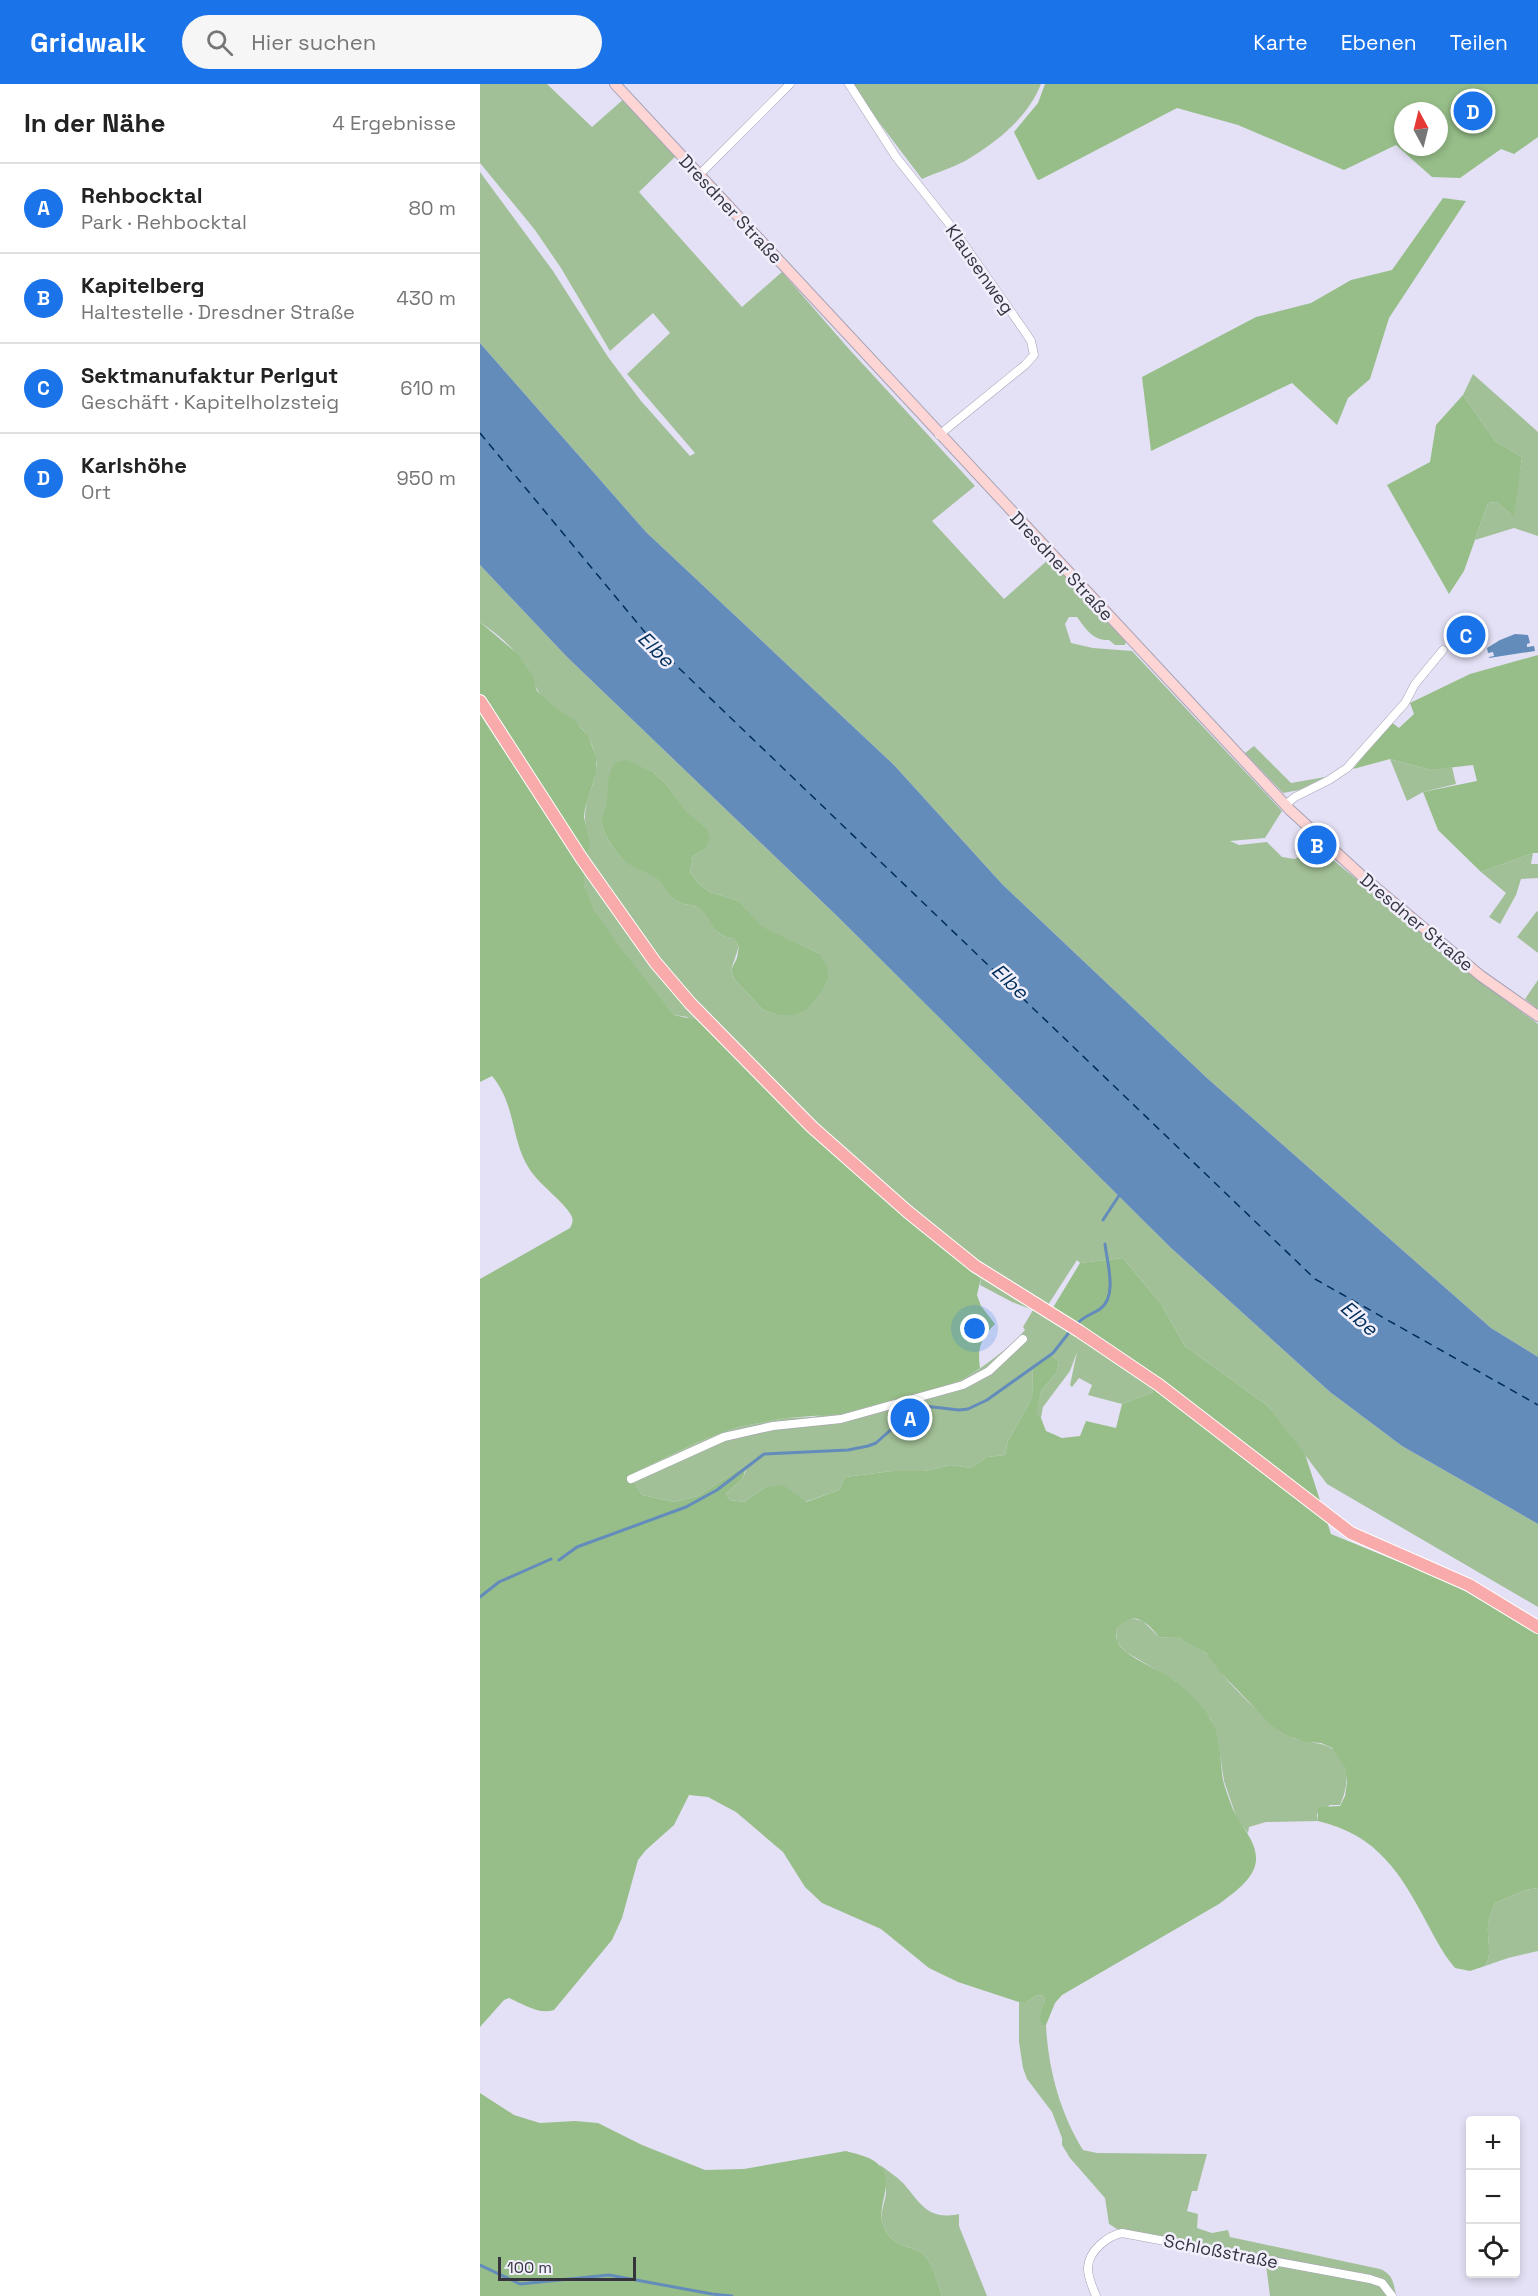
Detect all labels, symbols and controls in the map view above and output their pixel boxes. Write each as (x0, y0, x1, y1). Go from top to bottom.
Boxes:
search box (182, 15, 602, 69)
text: Gridwalk (30, 24, 146, 60)
icon: search (203, 26, 236, 59)
text: Hier suchen (251, 28, 376, 56)
text: Karte (1253, 29, 1308, 56)
text: Ebenen (1341, 29, 1417, 56)
text: Teilen (1450, 29, 1508, 56)
pin: D (1454, 88, 1492, 134)
north arrow (1394, 102, 1448, 156)
text: In der Nähe (24, 106, 165, 140)
text: 4 Ergebnisse (332, 110, 456, 136)
street label: Dresdner Straße (674, 149, 788, 269)
text: Rehbocktal (81, 181, 203, 209)
text: A (37, 195, 50, 221)
text: 80 m (408, 195, 456, 221)
text: Park · Rehbocktal (81, 209, 247, 235)
street label: Klausenweg (941, 220, 1019, 318)
text: Kapitelberg (81, 271, 205, 299)
text: B (37, 285, 50, 311)
text: 430 m (396, 285, 456, 311)
text: Haltestelle · Dresdner Straße (81, 299, 355, 325)
text: Sektmanufaktur Perlgut (81, 361, 338, 389)
text: C (37, 375, 50, 401)
text: 610 m (400, 375, 456, 401)
text: Geschäft · Kapitelholzsteig (81, 389, 339, 415)
text: Karlshöhe (81, 451, 187, 479)
text: D (37, 465, 50, 491)
text: 950 m (397, 465, 456, 491)
text: Ort (81, 479, 111, 505)
street label: Dresdner Straße (1005, 506, 1119, 626)
pin: C (1446, 612, 1486, 658)
water label: Elbe (632, 625, 680, 673)
pin: B (1298, 822, 1336, 867)
street label: Dresdner Straße (1355, 868, 1479, 976)
water label: Elbe (986, 958, 1035, 1005)
water label: Elbe (1335, 1295, 1384, 1342)
your location (960, 1314, 989, 1343)
pin: A (890, 1396, 930, 1440)
map controls (1466, 2116, 1520, 2278)
button: + (1466, 2116, 1520, 2170)
button: − (1466, 2170, 1520, 2224)
button: locate (1466, 2224, 1520, 2278)
street label: Schloßstraße (1162, 2229, 1280, 2273)
scale bar (498, 2254, 636, 2282)
text: 100 m (507, 2257, 552, 2278)

